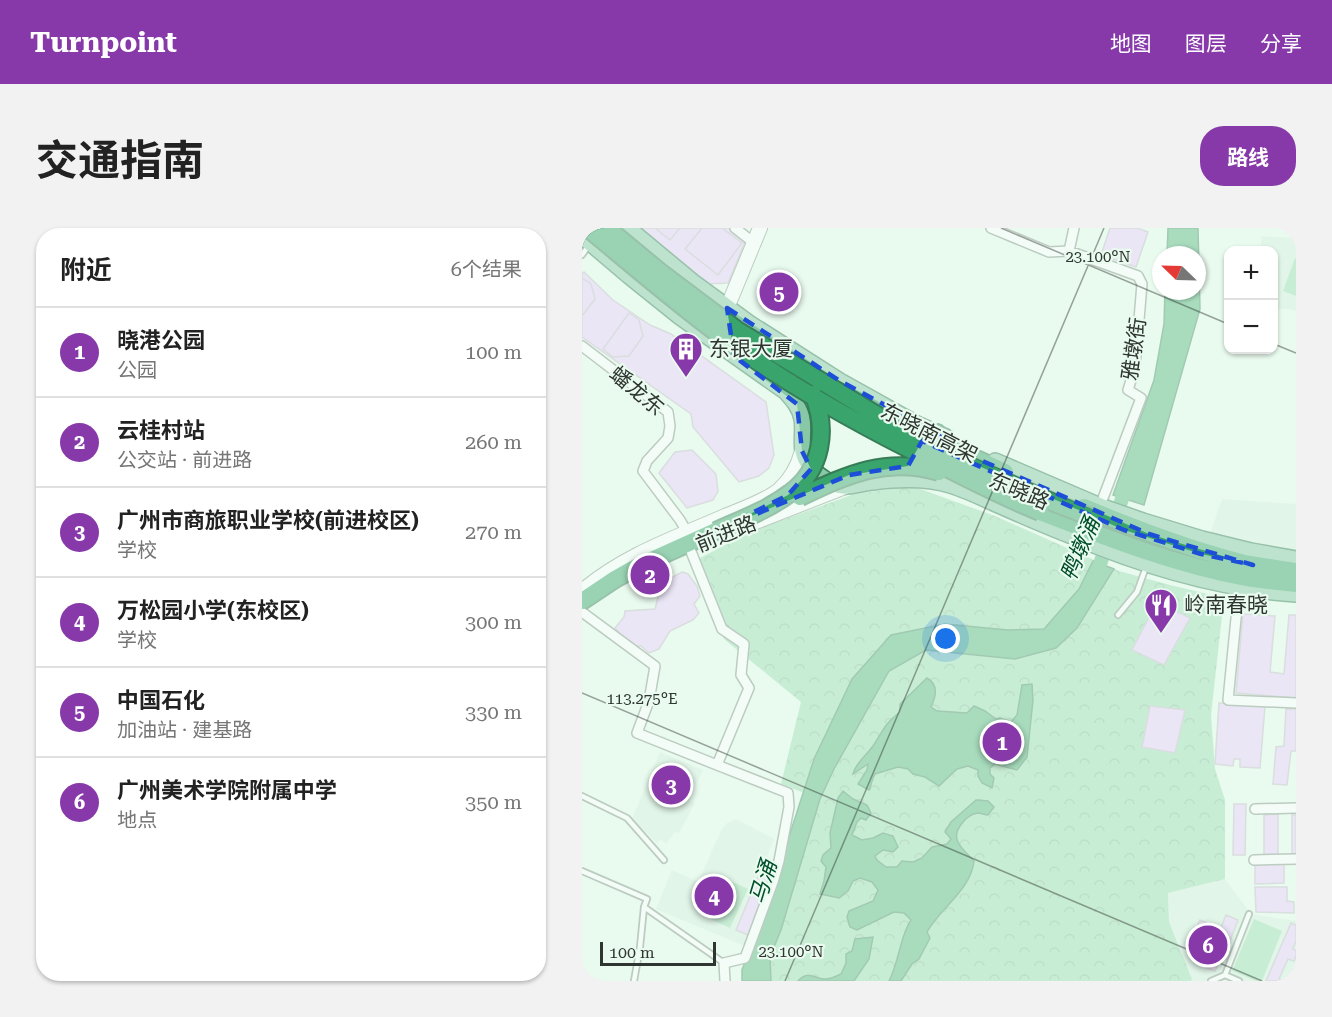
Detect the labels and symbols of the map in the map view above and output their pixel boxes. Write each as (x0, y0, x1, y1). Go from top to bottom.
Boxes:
north arrow (1152, 246, 1206, 300)
text: 23.100°N (1065, 248, 1131, 266)
pin: 5 (760, 270, 798, 314)
street label: 雅墩街 (1118, 316, 1150, 382)
building icon: 东银大厦 (668, 331, 704, 378)
place label: 东银大厦 (709, 337, 793, 361)
street label: 蟠龙东 (605, 362, 669, 420)
street label: 东晓南高架 (877, 398, 981, 468)
street label: 东晓路 (985, 468, 1053, 514)
street label: 前进路 (692, 511, 760, 557)
water label: 鸭墩涌 (1056, 511, 1106, 584)
pin: 2 (630, 552, 670, 598)
restaurant icon: 岭南春晓 (1143, 587, 1179, 634)
place label: 岭南春晓 (1184, 593, 1268, 617)
your location (931, 624, 960, 653)
text: 113.275°E (606, 690, 678, 708)
pin: 1 (982, 720, 1022, 764)
pin: 3 (652, 762, 691, 808)
water label: 马涌 (745, 854, 782, 907)
pin: 4 (694, 874, 734, 918)
pin: 6 (1188, 922, 1228, 968)
scale bar (600, 939, 716, 966)
text: 23.100°N (758, 943, 824, 961)

